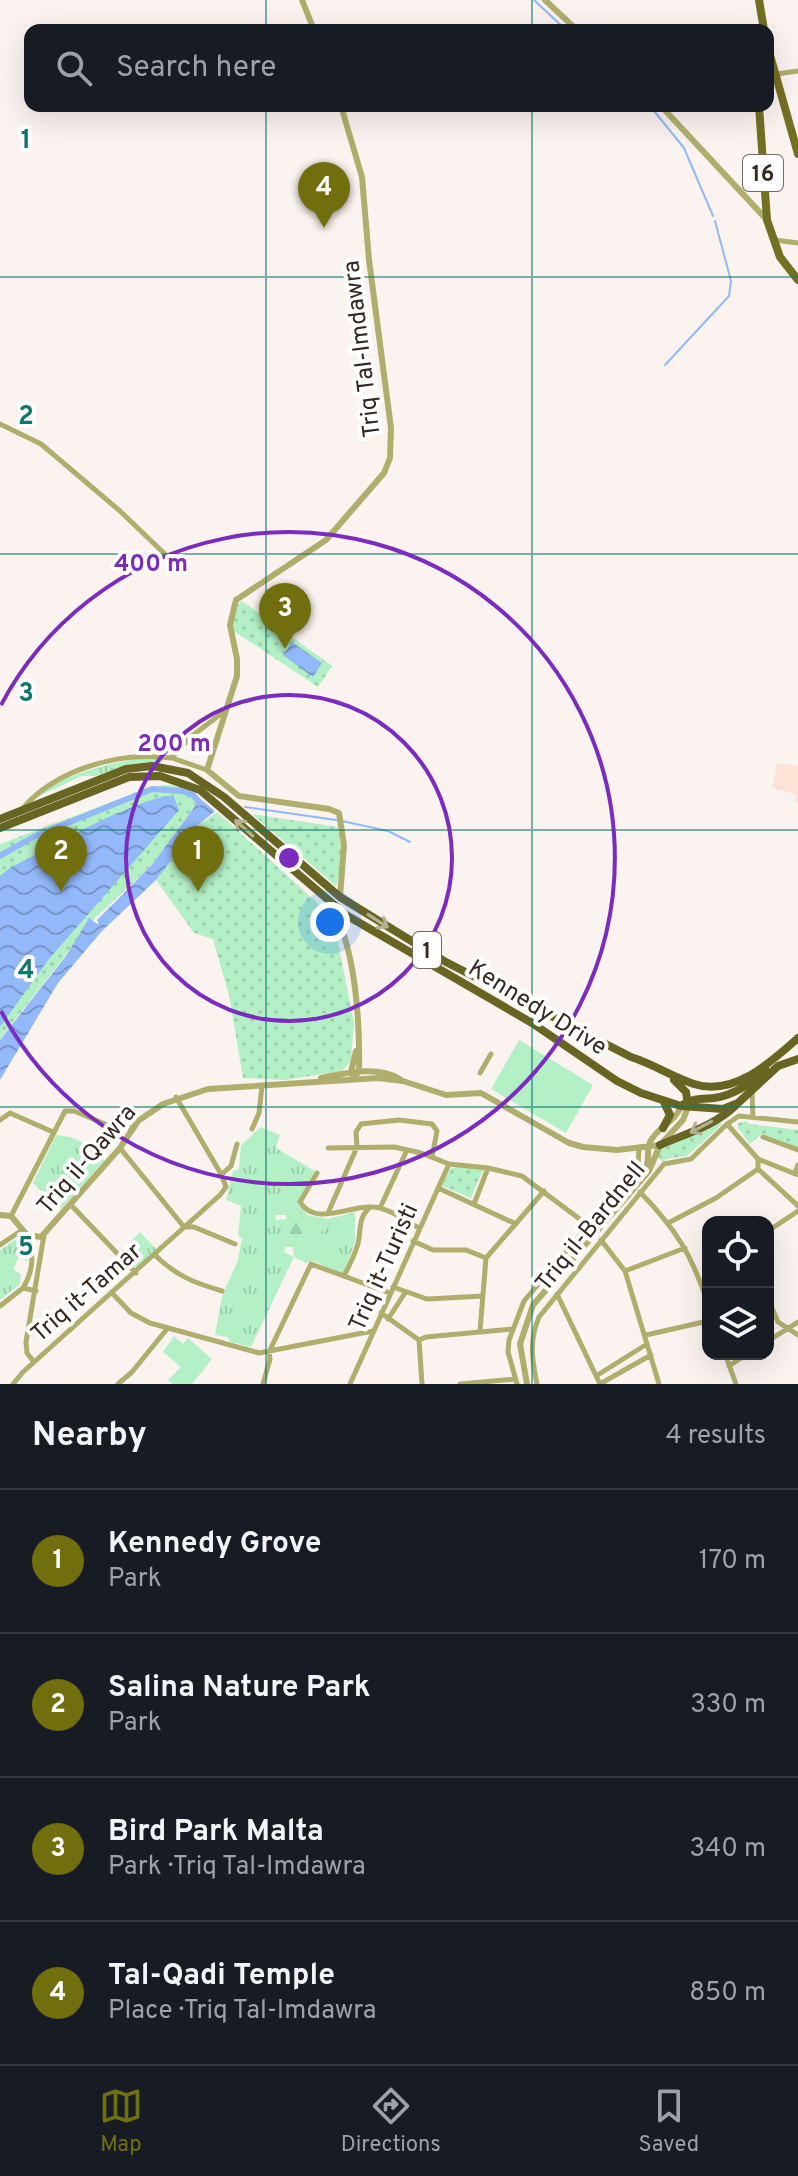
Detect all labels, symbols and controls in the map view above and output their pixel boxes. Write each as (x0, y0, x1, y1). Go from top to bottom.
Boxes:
search box (24, 24, 774, 112)
icon: search (52, 46, 96, 90)
text: Search here (116, 50, 276, 87)
text: 1 (21, 125, 31, 158)
road number: 16 (743, 155, 783, 191)
pin: 4 (298, 162, 350, 228)
street label: Triq Tal-Imdawra (337, 259, 389, 439)
text: 2 (18, 401, 34, 434)
text: 400 m (114, 550, 188, 580)
pin: 3 (259, 583, 311, 649)
text: 3 (18, 678, 34, 711)
text: 200 m (137, 730, 211, 760)
one-way arrow (235, 819, 255, 837)
pin: 2 (35, 826, 87, 892)
pin: 1 (172, 826, 224, 892)
centre of rings (275, 844, 303, 872)
your location (310, 902, 350, 942)
one-way arrow (367, 912, 389, 929)
road number: 1 (413, 932, 441, 968)
street label: Kennedy Drive (462, 954, 612, 1063)
text: 4 (18, 955, 34, 988)
street label: Triq il-Qawra (31, 1099, 144, 1222)
one-way arrow (690, 1120, 713, 1136)
street label: Triq il-Bardnell (530, 1156, 653, 1298)
street label: Triq it-Turisti (343, 1199, 426, 1336)
map controls (702, 1216, 774, 1360)
button: locate (702, 1216, 774, 1288)
text: 5 (18, 1232, 34, 1265)
street label: Triq it-Tamar (26, 1237, 149, 1350)
button: layers (702, 1288, 774, 1360)
text: Nearby (32, 1415, 147, 1458)
text: 4 results (665, 1420, 766, 1453)
text: Kennedy Grove (108, 1526, 322, 1563)
text: 1 (53, 1545, 63, 1578)
text: 170 m (699, 1545, 766, 1578)
text: Park (108, 1563, 162, 1596)
text: Salina Nature Park (108, 1670, 371, 1707)
text: 2 (50, 1689, 66, 1722)
text: 330 m (690, 1689, 766, 1722)
text: Park (108, 1707, 162, 1740)
text: Bird Park Malta (108, 1814, 324, 1851)
text: 3 (50, 1833, 66, 1866)
text: 340 m (689, 1833, 766, 1866)
text: Park · Triq Tal-Imdawra (108, 1851, 366, 1884)
text: Tal-Qadi Temple (108, 1958, 335, 1995)
text: 4 (50, 1977, 66, 2010)
text: 850 m (689, 1977, 766, 2010)
text: Place · Triq Tal-Imdawra (108, 1995, 377, 2028)
tab: Map (99, 2084, 143, 2159)
tab: Directions (341, 2084, 441, 2159)
tab: Saved (639, 2084, 699, 2159)

